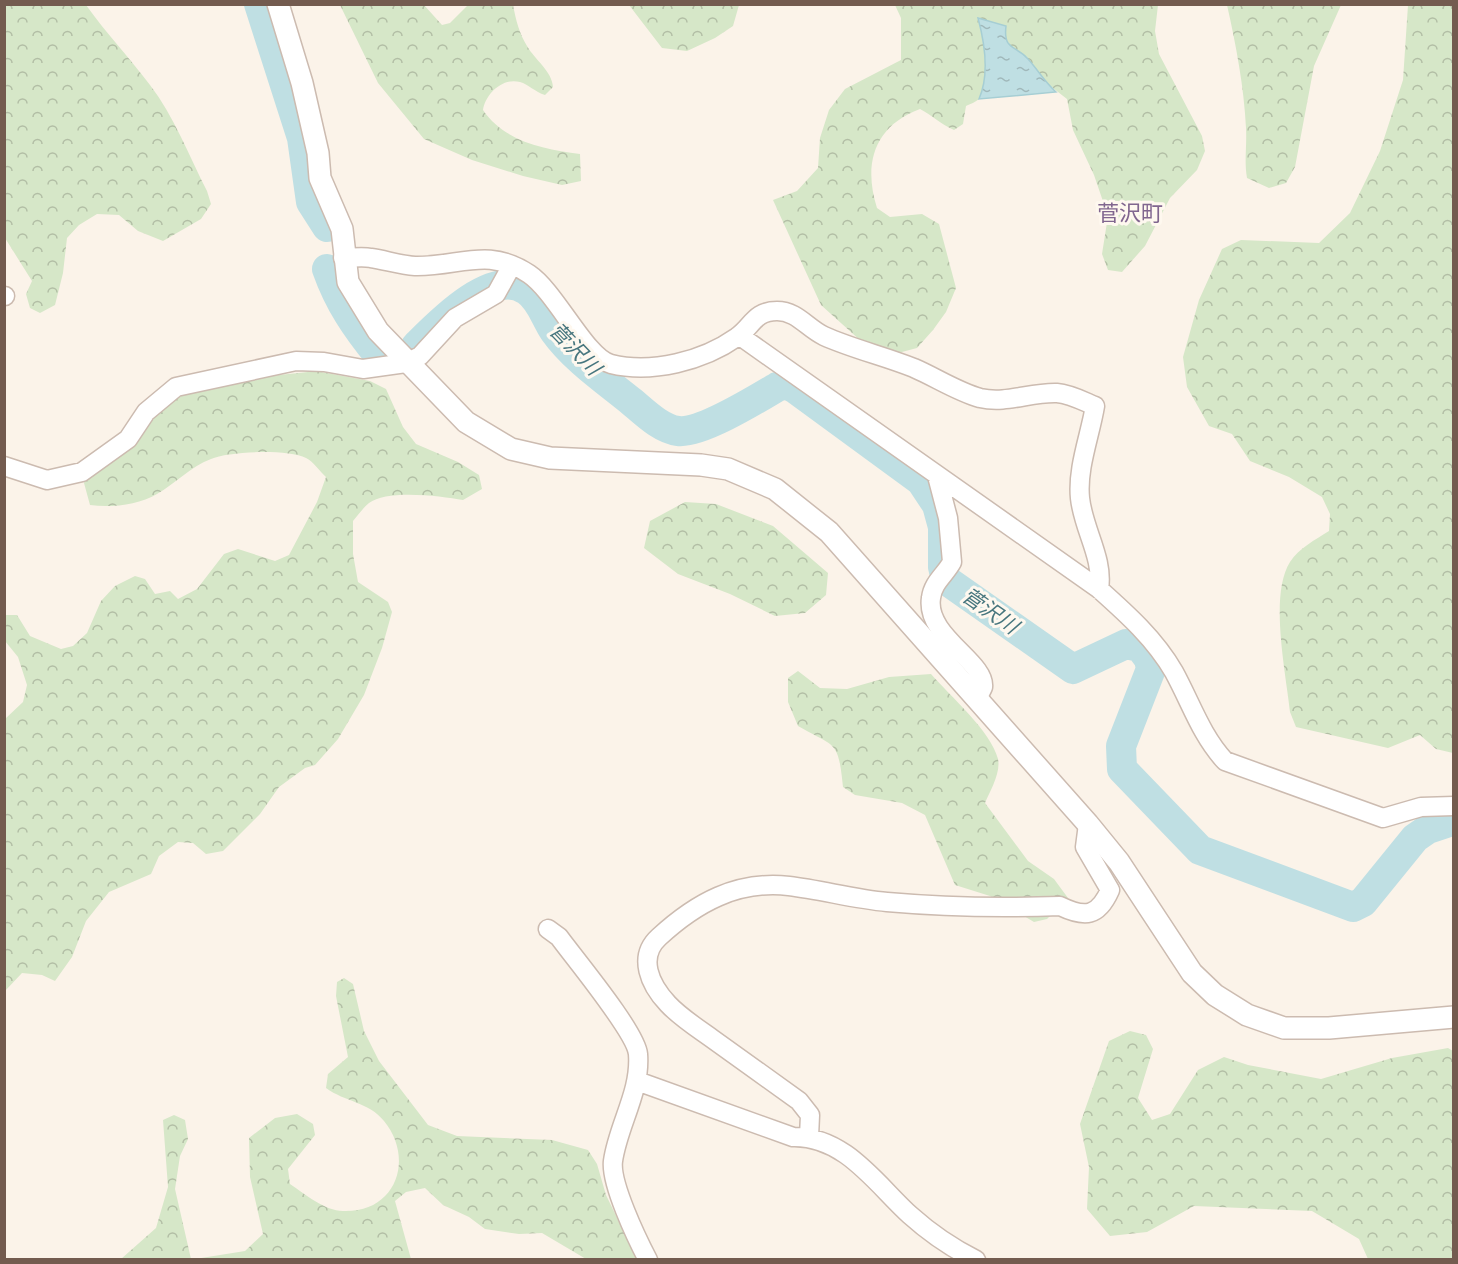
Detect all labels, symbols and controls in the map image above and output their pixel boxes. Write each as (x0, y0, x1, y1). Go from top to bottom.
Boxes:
district label: 菅沢町 (1097, 197, 1163, 227)
water label: 菅沢川 (544, 316, 609, 382)
water label: 菅沢川 (957, 581, 1026, 641)

